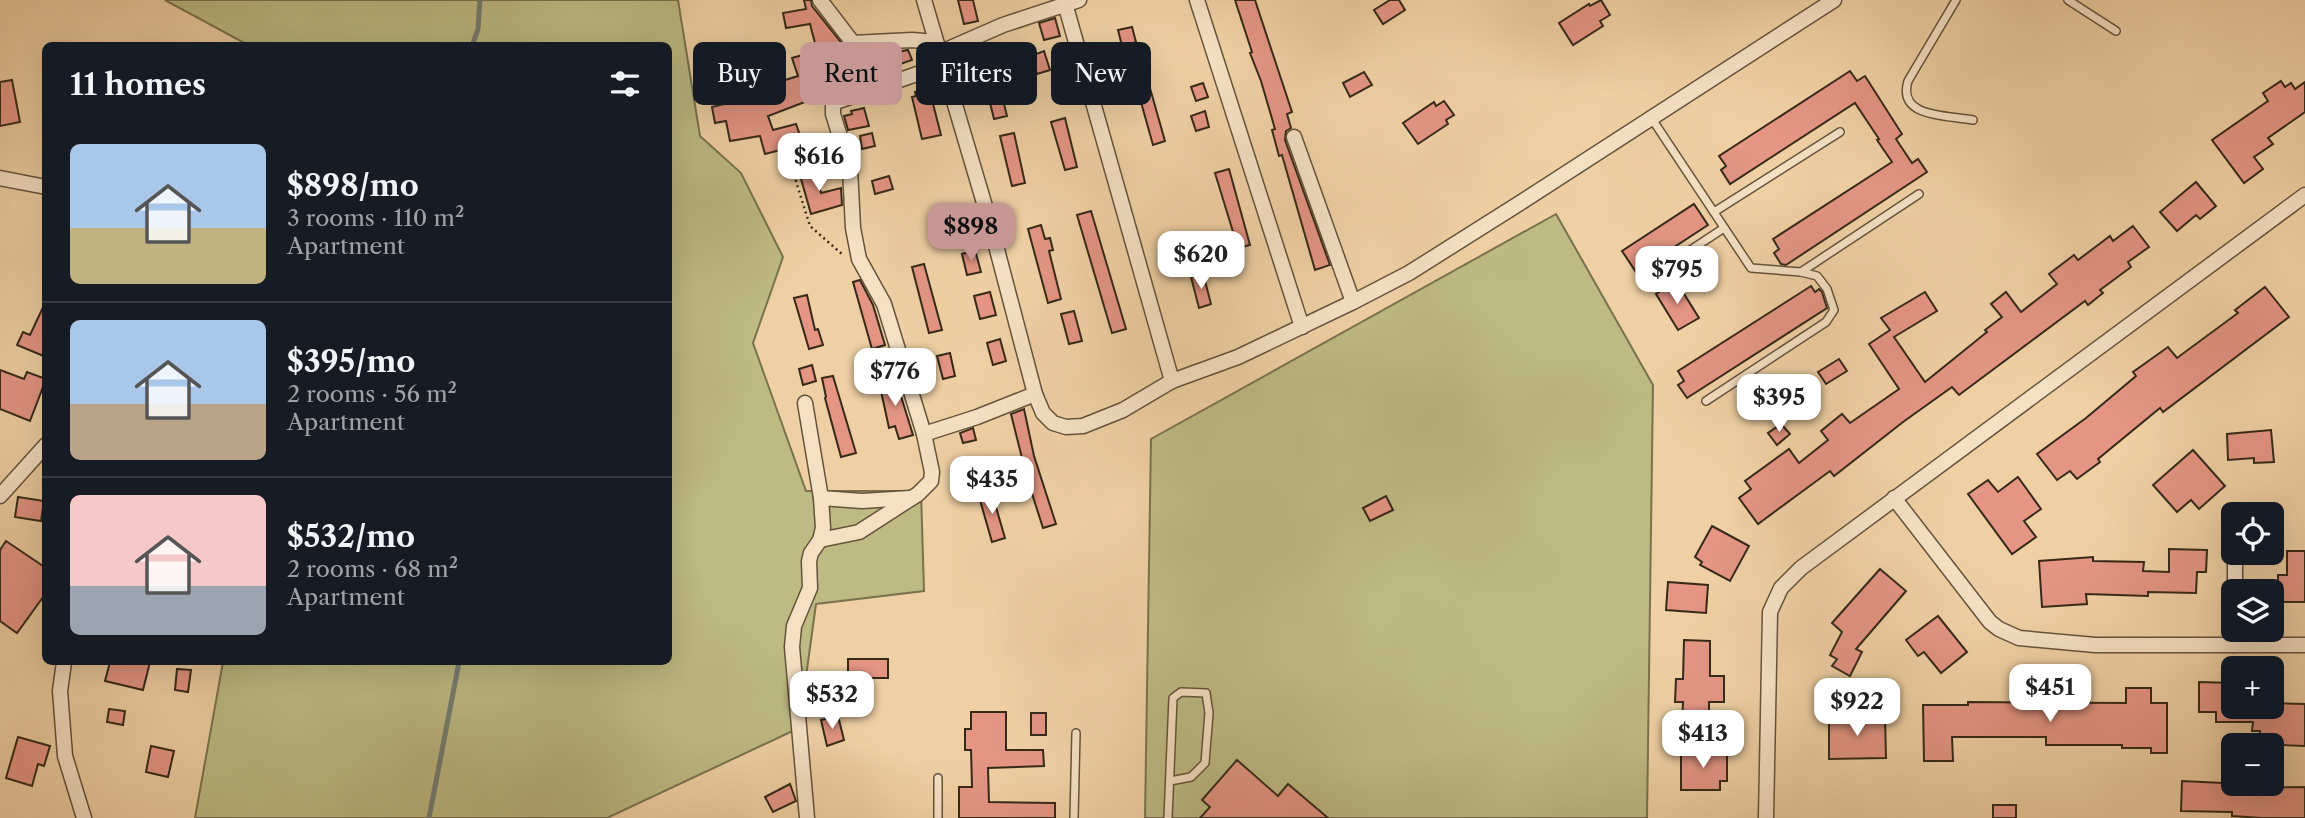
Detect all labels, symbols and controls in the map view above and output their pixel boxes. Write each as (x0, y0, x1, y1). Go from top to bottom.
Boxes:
chip: Buy (693, 42, 786, 105)
chip: Rent (800, 42, 902, 105)
chip: Filters (916, 42, 1037, 105)
chip: New (1051, 42, 1151, 105)
icon: filters (606, 65, 644, 103)
text: 11 homes (70, 66, 206, 103)
pin: $616 (778, 134, 860, 193)
text: $616 (794, 142, 844, 170)
text: $898/mo (287, 167, 419, 204)
icon: home (126, 172, 210, 256)
text: 3 rooms · 110 m² (287, 204, 464, 232)
pin: $898 (930, 204, 1012, 263)
text: $898 (944, 212, 998, 240)
text: Apartment (287, 232, 405, 260)
pin: $620 (1160, 232, 1242, 291)
text: $620 (1174, 240, 1228, 268)
pin: $795 (1636, 246, 1718, 306)
text: $795 (1651, 255, 1703, 283)
text: $395/mo (287, 343, 415, 380)
icon: home (126, 348, 210, 432)
pin: $776 (854, 348, 936, 408)
text: $776 (870, 357, 920, 385)
pin: $395 (1738, 374, 1820, 434)
text: 2 rooms · 56 m² (287, 380, 457, 408)
text: $395 (1753, 383, 1805, 411)
text: Apartment (287, 408, 405, 436)
pin: $435 (951, 456, 1033, 516)
text: $435 (966, 465, 1018, 493)
map controls (2221, 502, 2284, 796)
button: locate (2221, 502, 2284, 565)
text: $532/mo (287, 518, 415, 555)
icon: home (126, 523, 210, 607)
text: 2 rooms · 68 m² (287, 555, 458, 583)
button: layers (2221, 579, 2284, 642)
text: Apartment (287, 583, 405, 611)
button: + (2221, 656, 2284, 719)
pin: $451 (2009, 664, 2091, 724)
pin: $532 (791, 672, 873, 731)
text: $451 (2025, 673, 2075, 701)
pin: $922 (1816, 678, 1898, 738)
text: $532 (806, 680, 858, 708)
text: $922 (1830, 687, 1884, 715)
pin: $413 (1662, 710, 1744, 770)
text: $413 (1678, 719, 1728, 747)
button: − (2221, 733, 2284, 796)

